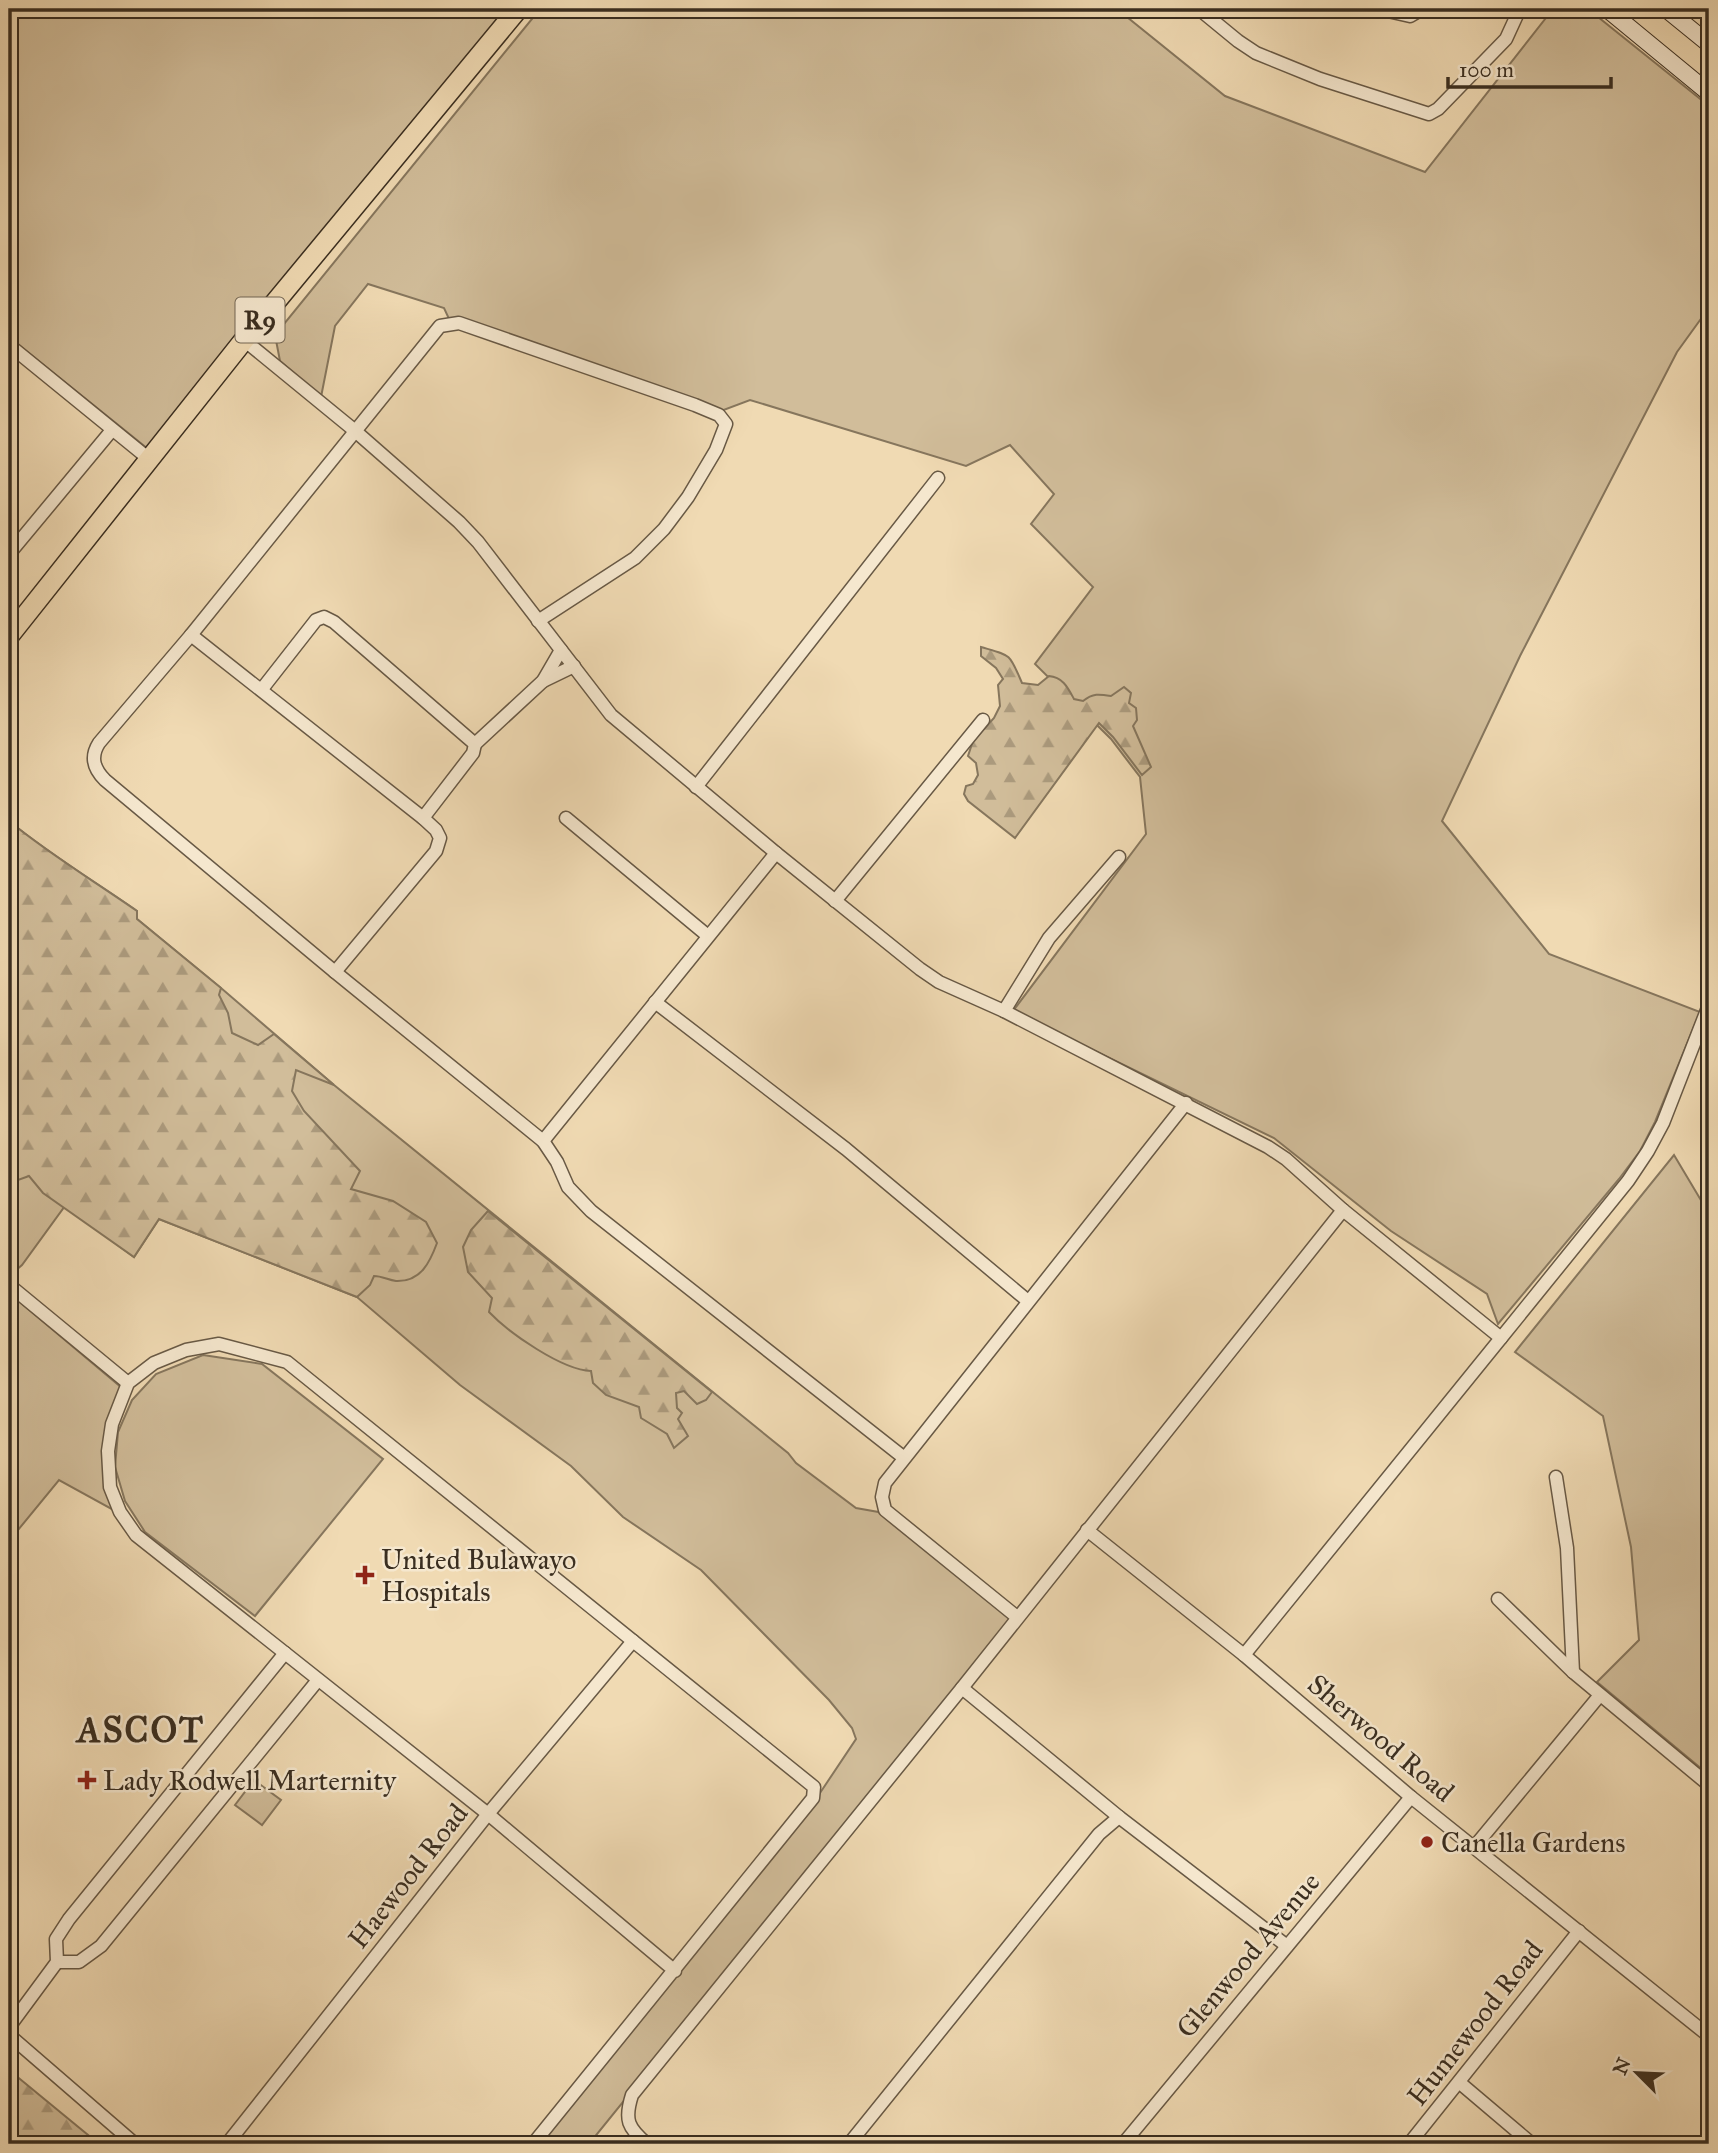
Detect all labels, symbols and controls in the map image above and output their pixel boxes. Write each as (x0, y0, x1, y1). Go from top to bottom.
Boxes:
scale bar (1448, 46, 1611, 90)
text: 100 m (1459, 57, 1514, 83)
road number: R9 (236, 298, 284, 342)
place label: United Bulawayo Hospitals (381, 1542, 576, 1609)
marker: United Bulawayo Hospitals (355, 1565, 375, 1585)
street label: Sherwood Road (1301, 1667, 1461, 1809)
district label: ASCOT (75, 1709, 205, 1752)
place label: Lady Rodwell Marternity (103, 1763, 397, 1798)
marker: Lady Rodwell Marternity (77, 1770, 97, 1790)
street label: Haewood Road (341, 1797, 475, 1955)
place label: Canella Gardens (1441, 1825, 1625, 1860)
marker: Canella Gardens (1419, 1834, 1435, 1850)
street label: Glenwood Avenue (1169, 1865, 1327, 2045)
street label: Humewood Road (1399, 1933, 1551, 2113)
north arrow (1602, 2038, 1672, 2108)
text: N (1608, 2054, 1636, 2078)

